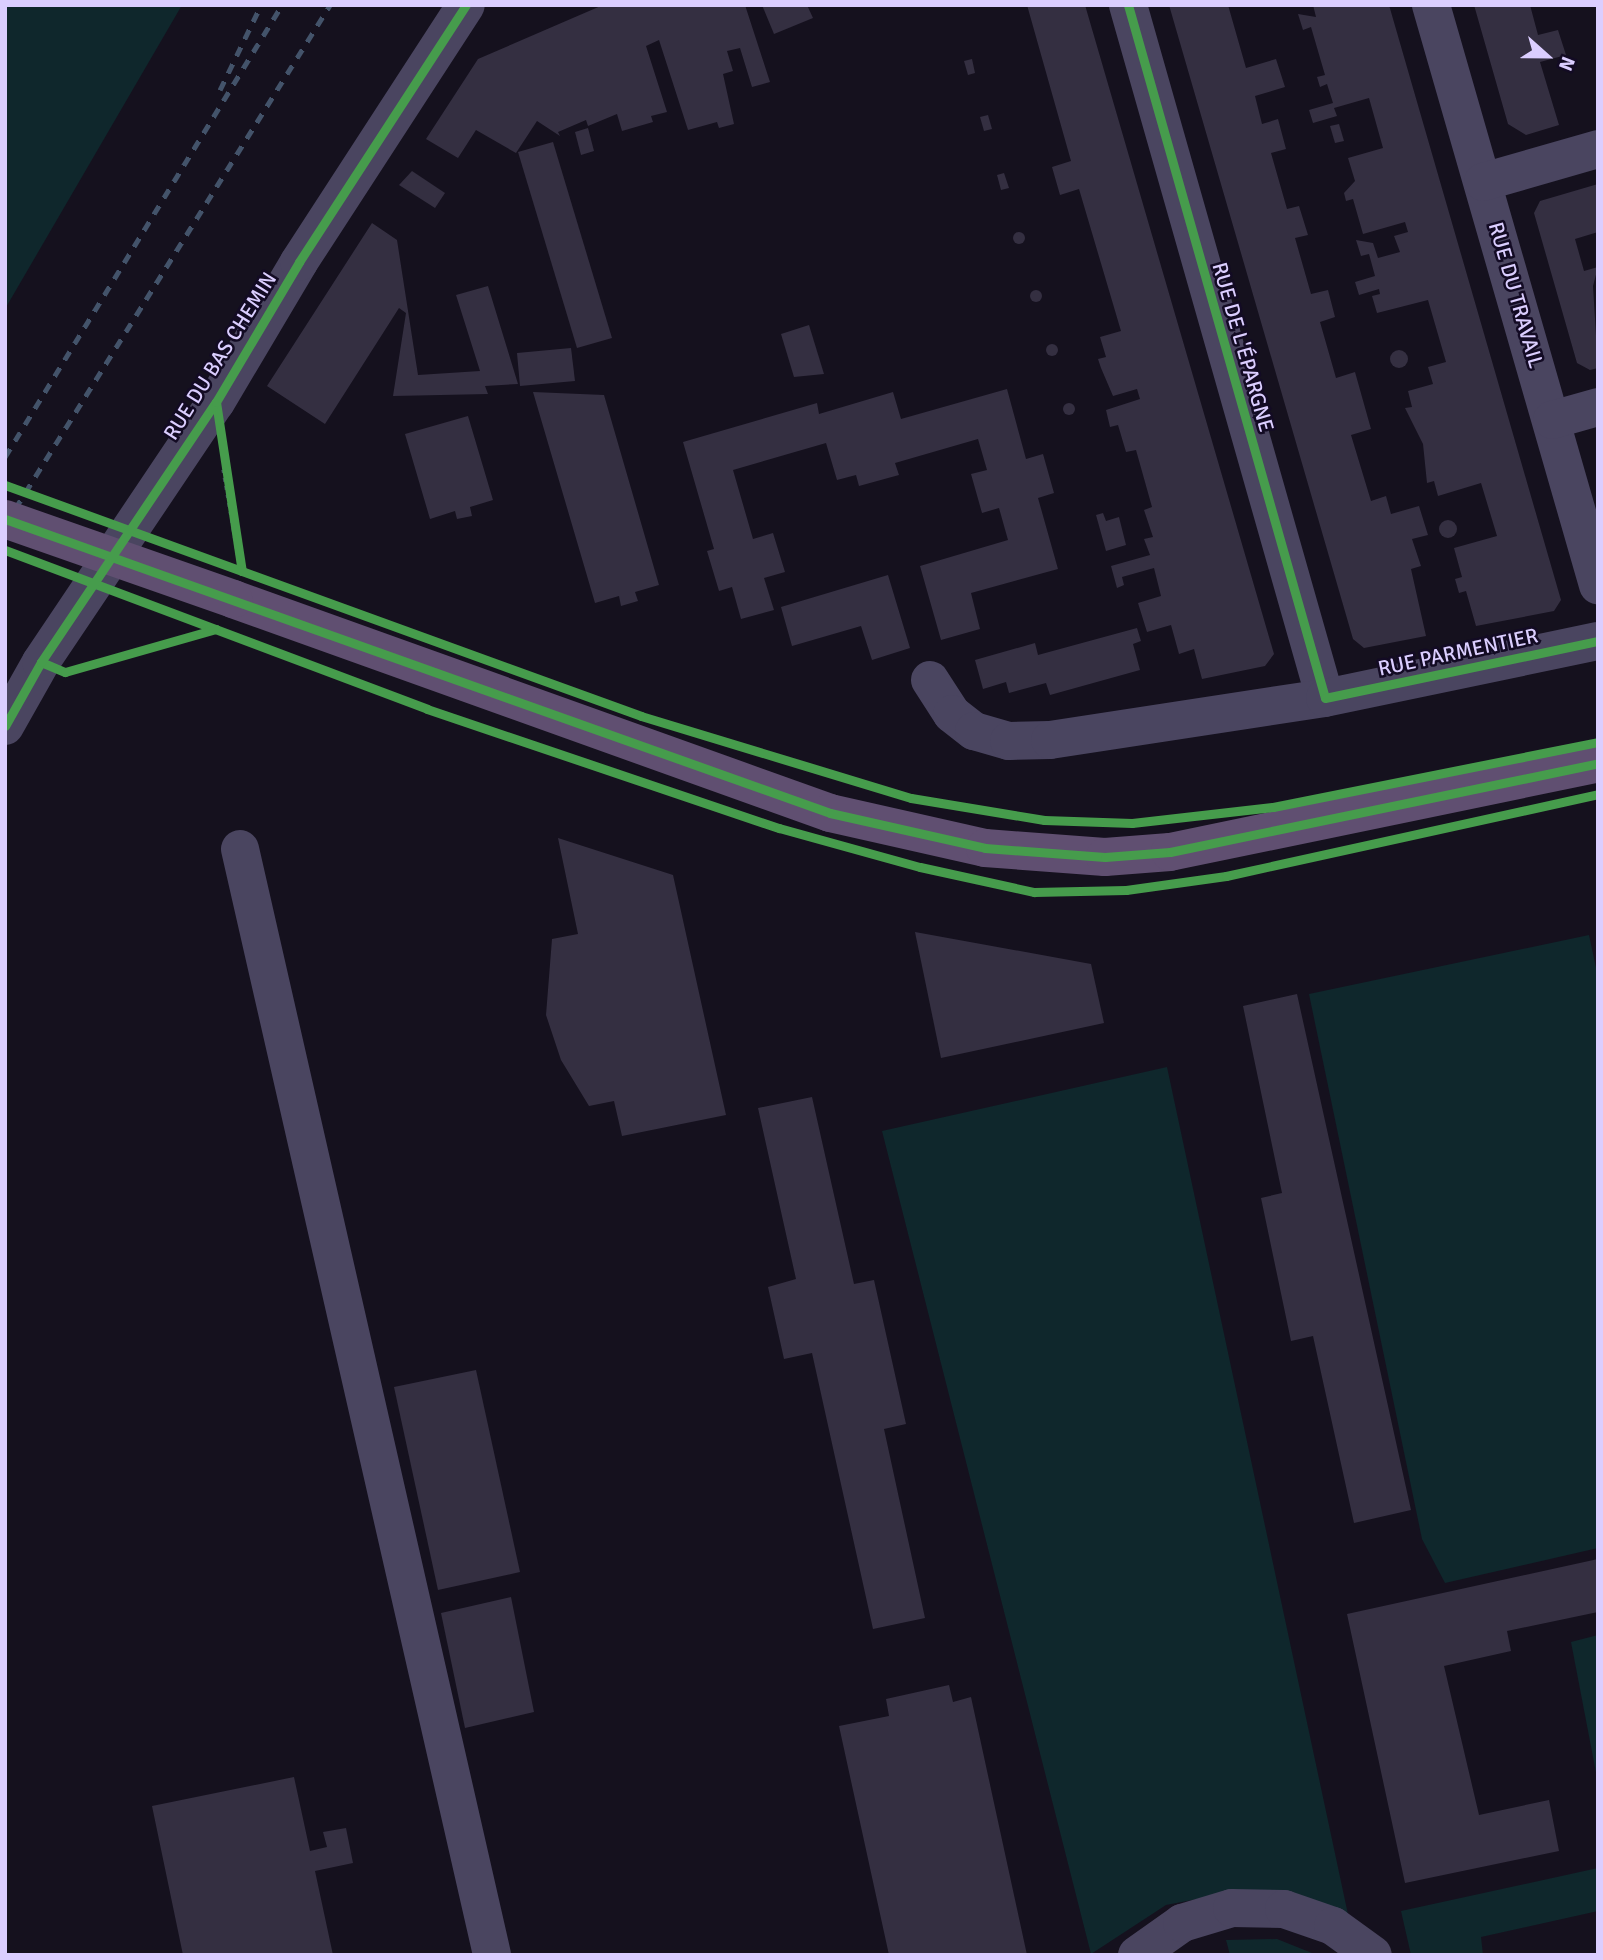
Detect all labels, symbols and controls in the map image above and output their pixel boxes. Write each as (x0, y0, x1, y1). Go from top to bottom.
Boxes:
north arrow (1512, 21, 1582, 91)
text: N (1553, 53, 1580, 74)
street label: RUE DU TRAVAIL (1483, 219, 1549, 371)
street label: RUE DE L'ÉPARGNE (1207, 259, 1279, 435)
street label: RUE DU BAS CHEMIN (158, 267, 282, 445)
street label: RUE PARMENTIER (1376, 623, 1540, 681)

